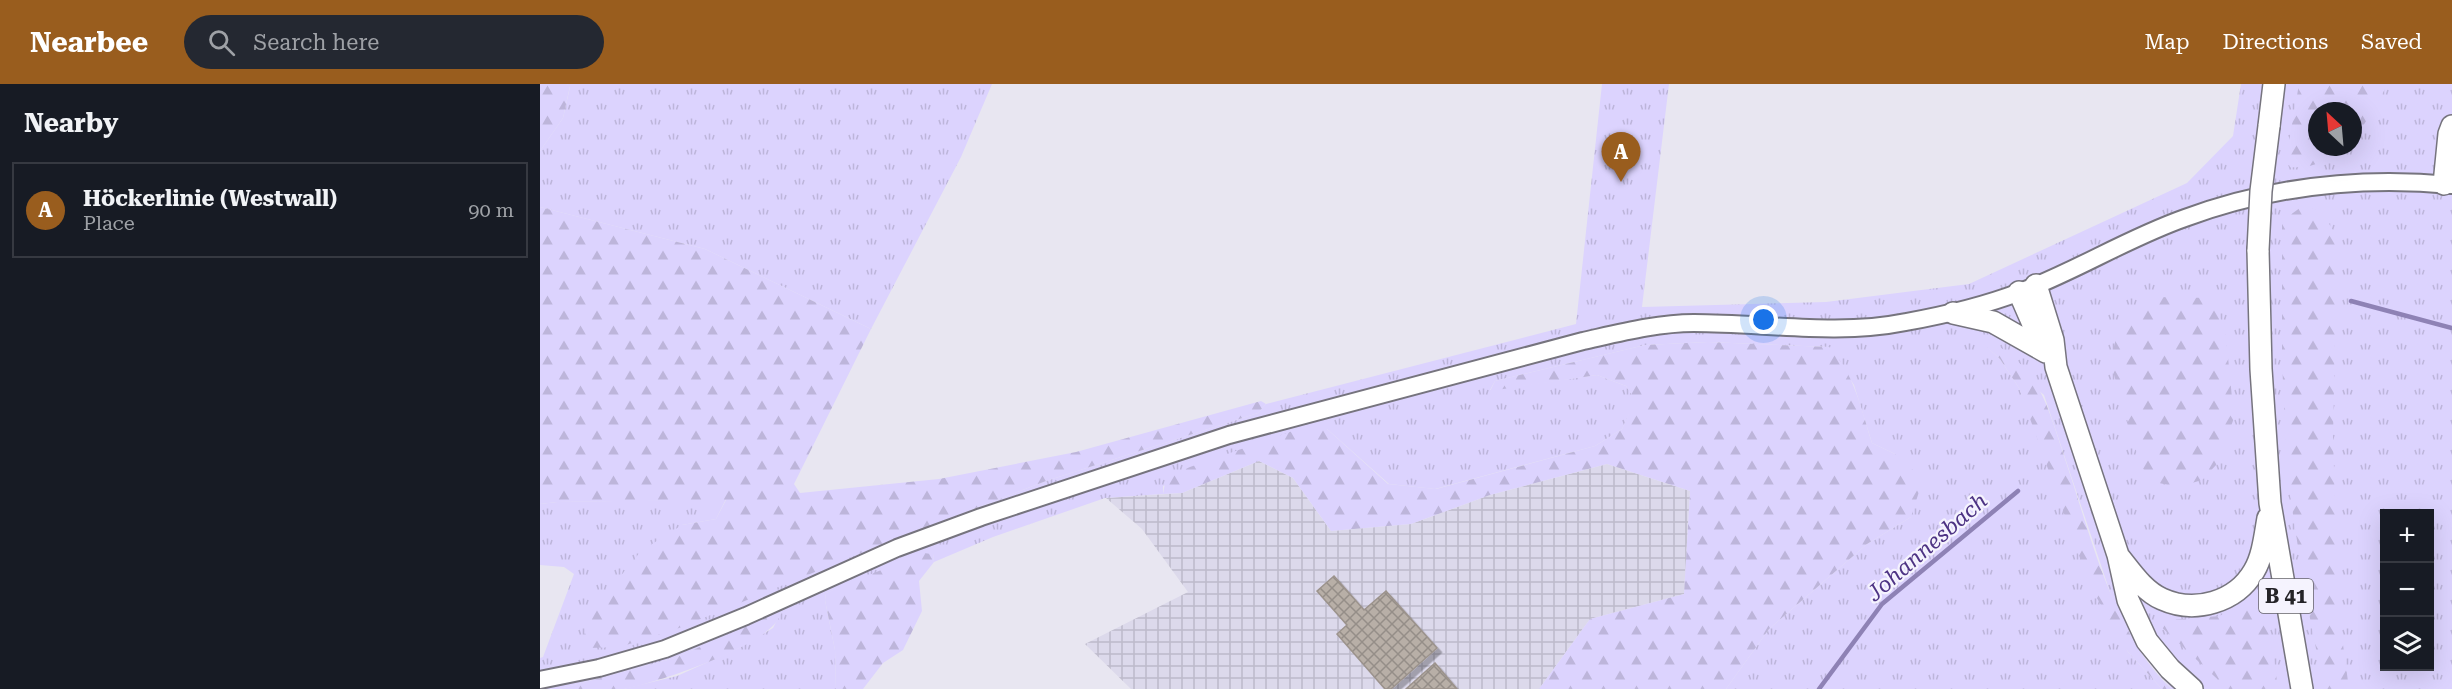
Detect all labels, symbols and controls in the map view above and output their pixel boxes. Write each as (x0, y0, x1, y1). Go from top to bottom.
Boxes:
search box (184, 15, 604, 69)
text: Nearbee (30, 26, 148, 59)
icon: search (205, 26, 238, 59)
text: Search here (253, 30, 379, 55)
text: Map (2145, 30, 2189, 54)
text: Directions (2222, 30, 2328, 54)
text: Saved (2361, 30, 2422, 54)
north arrow (2308, 102, 2362, 156)
text: Nearby (24, 108, 118, 138)
pin: A (1602, 132, 1640, 182)
text: Höckerlinie (Westwall) (83, 186, 337, 211)
text: A (38, 198, 53, 222)
text: 90 m (468, 198, 514, 222)
text: Place (83, 211, 135, 235)
your location (1749, 305, 1778, 334)
water label: Johannesbach (1861, 488, 1992, 607)
map controls (2380, 509, 2434, 671)
button: + (2380, 509, 2434, 563)
button: − (2380, 563, 2434, 617)
road number: B 41 (2259, 579, 2313, 613)
button: layers (2380, 617, 2434, 671)

